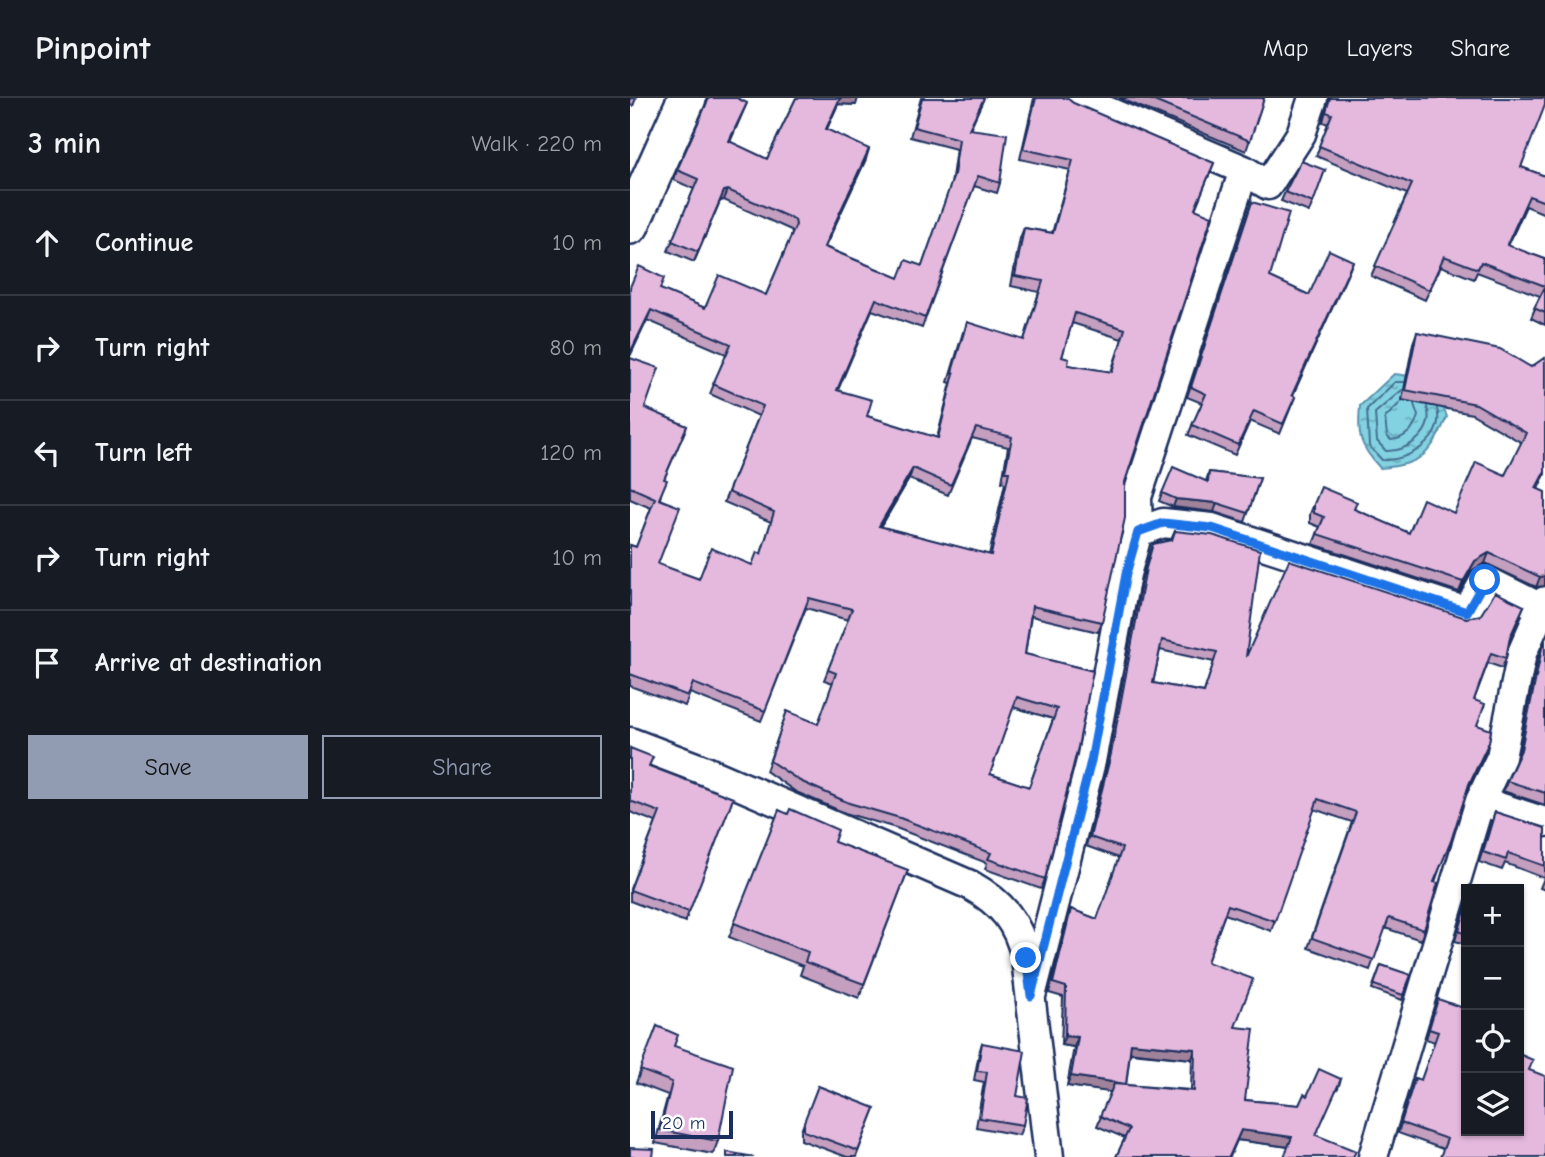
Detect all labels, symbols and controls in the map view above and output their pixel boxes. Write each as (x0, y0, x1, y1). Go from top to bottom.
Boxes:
text: Pinpoint (35, 29, 150, 67)
text: Map (1263, 34, 1309, 62)
text: Layers (1347, 34, 1412, 62)
text: Share (1450, 34, 1510, 62)
text: 3 min (28, 126, 101, 161)
text: Walk · 220 m (471, 130, 602, 157)
icon: ahead (28, 224, 66, 262)
text: Continue (95, 228, 193, 258)
text: 10 m (552, 229, 602, 256)
icon: right (28, 329, 66, 367)
text: Turn right (95, 333, 209, 363)
text: 80 m (549, 334, 602, 361)
icon: left (28, 434, 66, 472)
text: Turn left (95, 438, 192, 468)
text: 120 m (540, 439, 602, 466)
icon: right (28, 539, 66, 577)
text: Turn right (95, 543, 209, 573)
text: 10 m (552, 544, 602, 571)
route start (1469, 564, 1500, 595)
icon: arrive (28, 644, 66, 682)
text: Arrive at destination (95, 648, 322, 678)
button: Save (28, 735, 308, 799)
button: Share (322, 735, 602, 799)
map controls (1461, 884, 1524, 1136)
button: + (1461, 884, 1524, 947)
route end (1010, 942, 1041, 973)
button: − (1461, 947, 1524, 1010)
button: locate (1461, 1010, 1524, 1073)
button: layers (1461, 1073, 1524, 1136)
scale bar (651, 1108, 733, 1140)
text: 20 m (662, 1112, 706, 1134)

